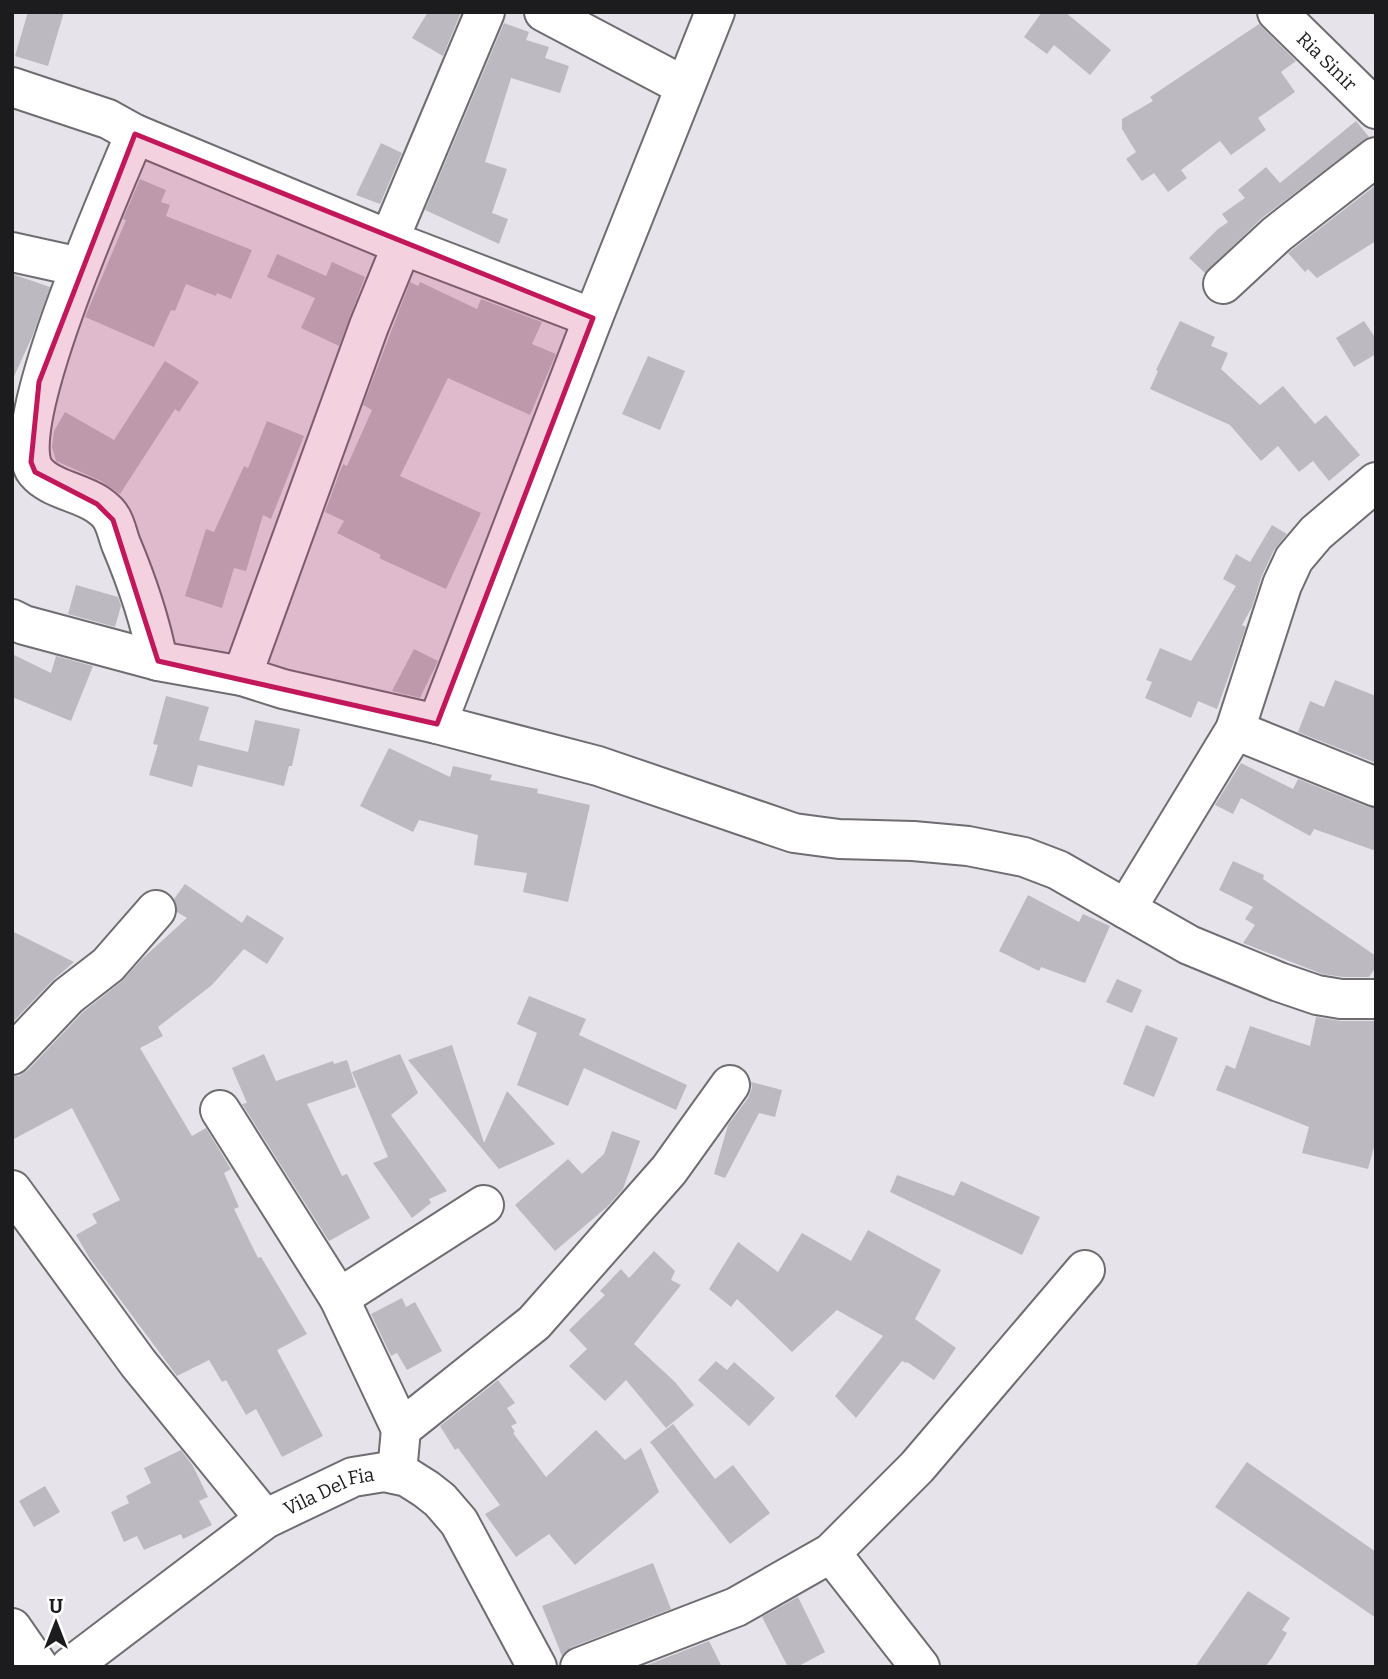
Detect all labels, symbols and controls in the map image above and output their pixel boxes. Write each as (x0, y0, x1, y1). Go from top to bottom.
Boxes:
street label: Ria Sinir (1292, 27, 1362, 96)
street label: Vila Del Fia (280, 1463, 376, 1520)
north arrow (21, 1588, 91, 1658)
text: U (49, 1595, 63, 1618)

